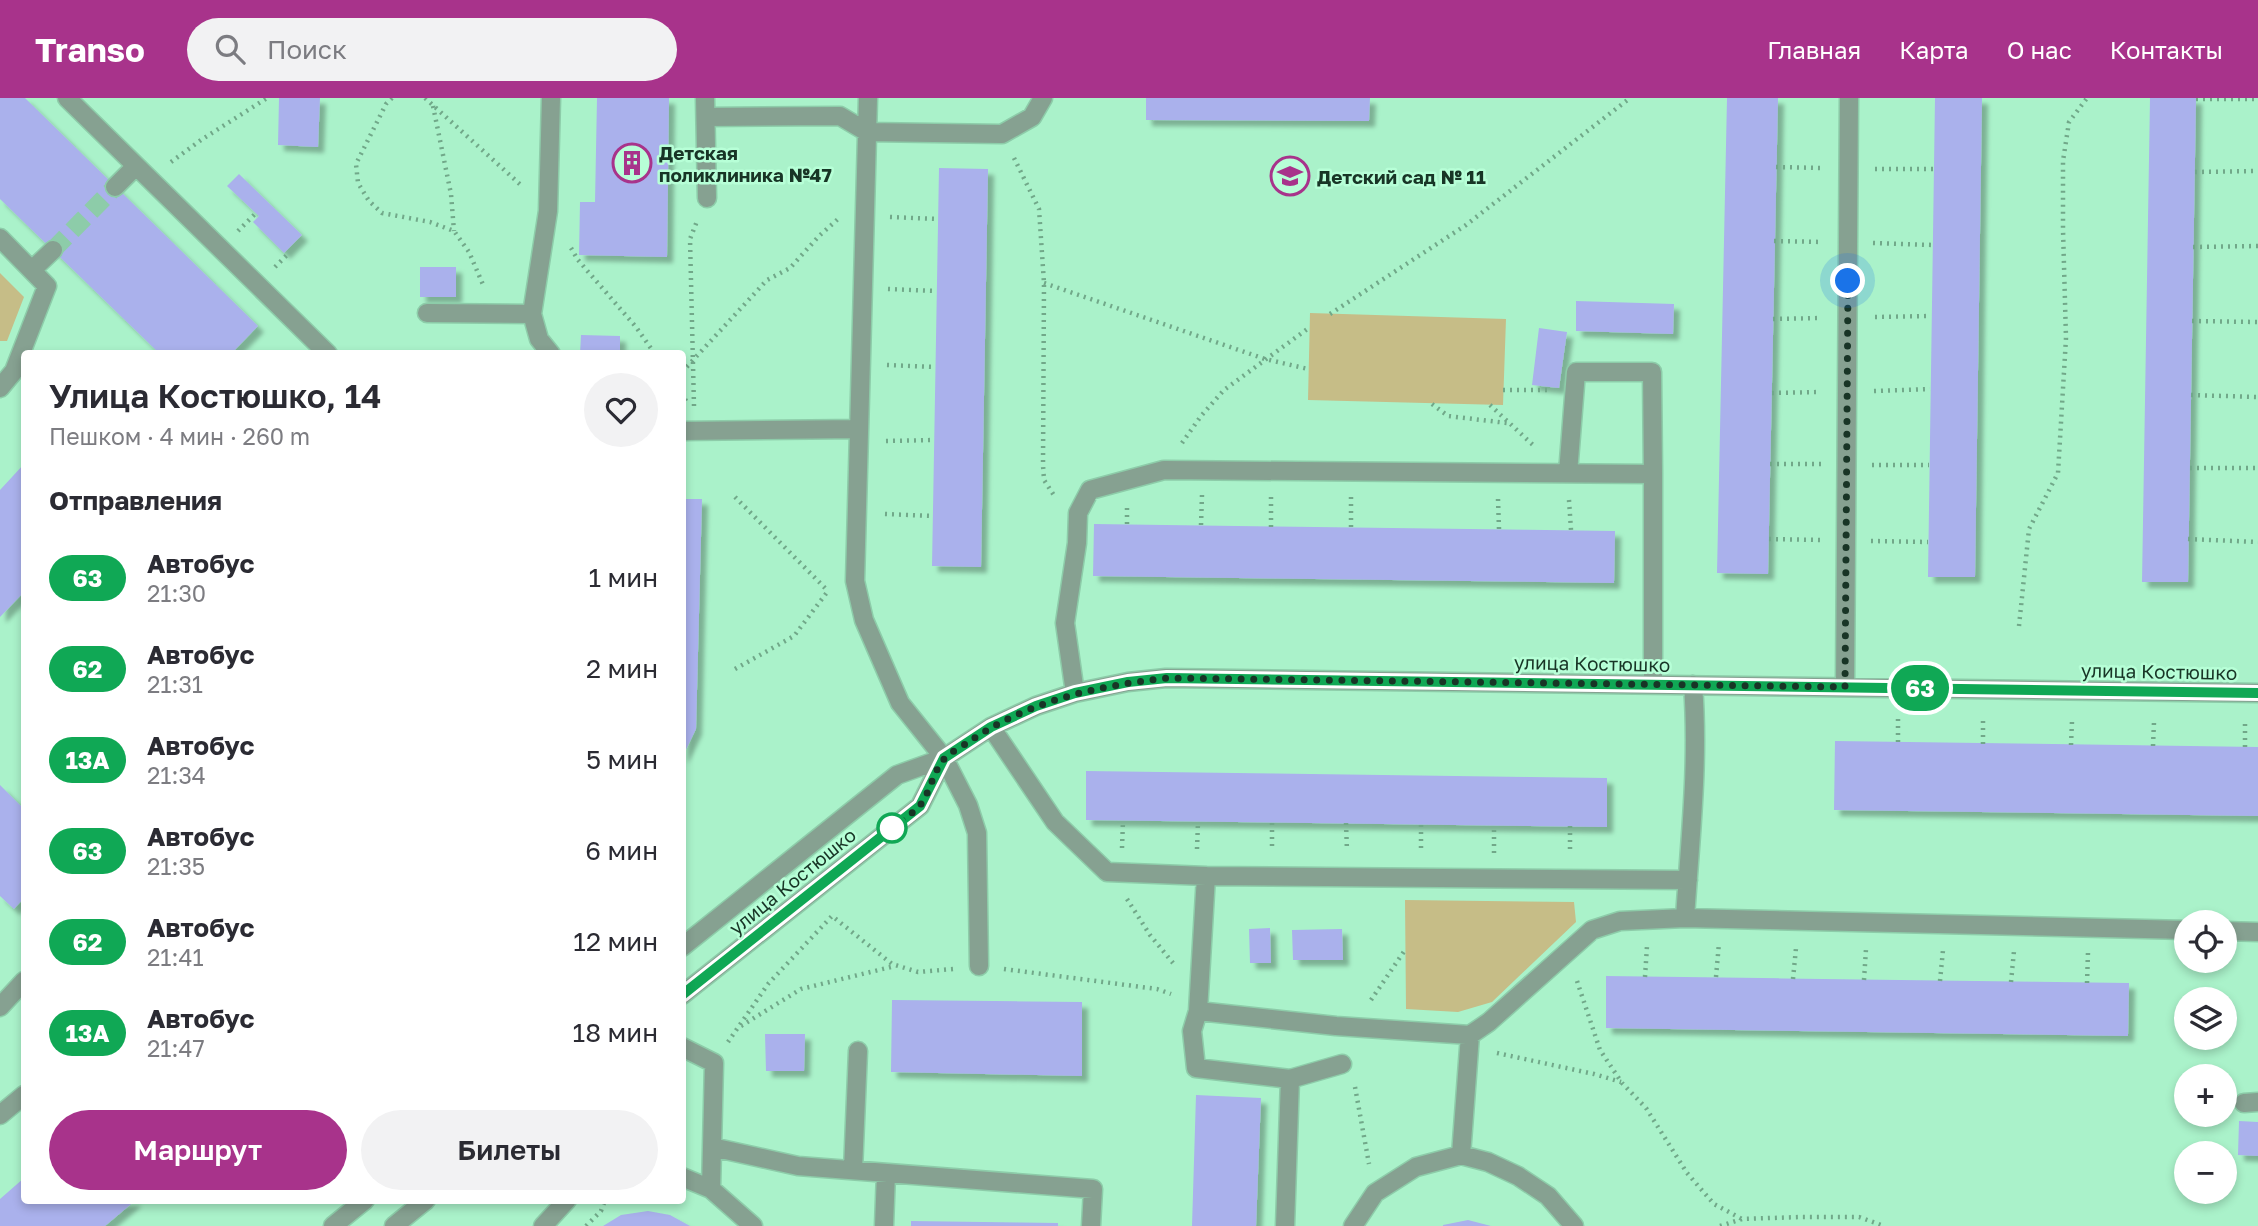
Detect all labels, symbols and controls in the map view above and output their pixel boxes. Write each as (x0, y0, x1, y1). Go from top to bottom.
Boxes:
search box (187, 18, 677, 81)
text: Transo (35, 30, 145, 69)
icon: search (211, 30, 249, 68)
text: Поиск (267, 34, 347, 65)
text: Главная (1767, 35, 1861, 64)
text: Карта (1899, 35, 1969, 64)
text: О нас (2007, 35, 2072, 64)
text: Контакты (2110, 35, 2223, 64)
place label: Детская поликлиника №47 (659, 141, 832, 186)
building icon: Детская поликлиника №47 (611, 142, 653, 184)
school or university icon: Детский сад № 11 (1269, 155, 1311, 197)
place label: Детский сад № 11 (1317, 165, 1486, 188)
your location (1830, 263, 1865, 298)
button: heart (584, 373, 658, 447)
text: Улица Костюшко, 14 (49, 376, 382, 415)
text: Пешком · 4 мин · 260 m (49, 422, 310, 450)
text: Отправления (49, 485, 222, 516)
text: Автобус (147, 548, 254, 579)
text: 1 мин (588, 562, 658, 593)
text: 63 (73, 563, 102, 592)
text: 21:30 (147, 579, 206, 607)
text: Автобус (147, 639, 254, 670)
street label: улица Костюшко (1514, 650, 1670, 676)
text: 2 мин (586, 653, 658, 684)
text: 62 (73, 654, 102, 683)
street label: улица Костюшко (2081, 658, 2237, 684)
line badge: 63 (1888, 665, 1952, 711)
text: 21:31 (147, 670, 203, 698)
text: 63 (1905, 673, 1935, 702)
text: Автобус (147, 730, 254, 761)
text: 5 мин (586, 744, 658, 775)
text: 13А (65, 745, 110, 774)
text: 21:34 (147, 761, 206, 789)
unlabelled marker (877, 813, 907, 843)
text: Автобус (147, 821, 254, 852)
street label: улица Костюшко (724, 823, 860, 939)
text: 6 мин (585, 835, 658, 866)
text: 63 (73, 836, 102, 865)
text: 21:35 (147, 852, 205, 880)
map controls (2174, 910, 2237, 1204)
button: locate (2174, 910, 2237, 973)
text: Автобус (147, 912, 254, 943)
text: 12 мин (573, 926, 658, 957)
text: 62 (73, 927, 102, 956)
text: 21:41 (147, 943, 204, 971)
button: layers (2174, 987, 2237, 1050)
text: Автобус (147, 1003, 254, 1034)
text: 18 мин (573, 1017, 658, 1048)
text: 13А (65, 1018, 110, 1047)
text: 21:47 (147, 1034, 205, 1062)
button: + (2174, 1064, 2237, 1127)
button: Маршрут (49, 1110, 347, 1190)
button: Билеты (361, 1110, 658, 1190)
button: − (2174, 1141, 2237, 1204)

